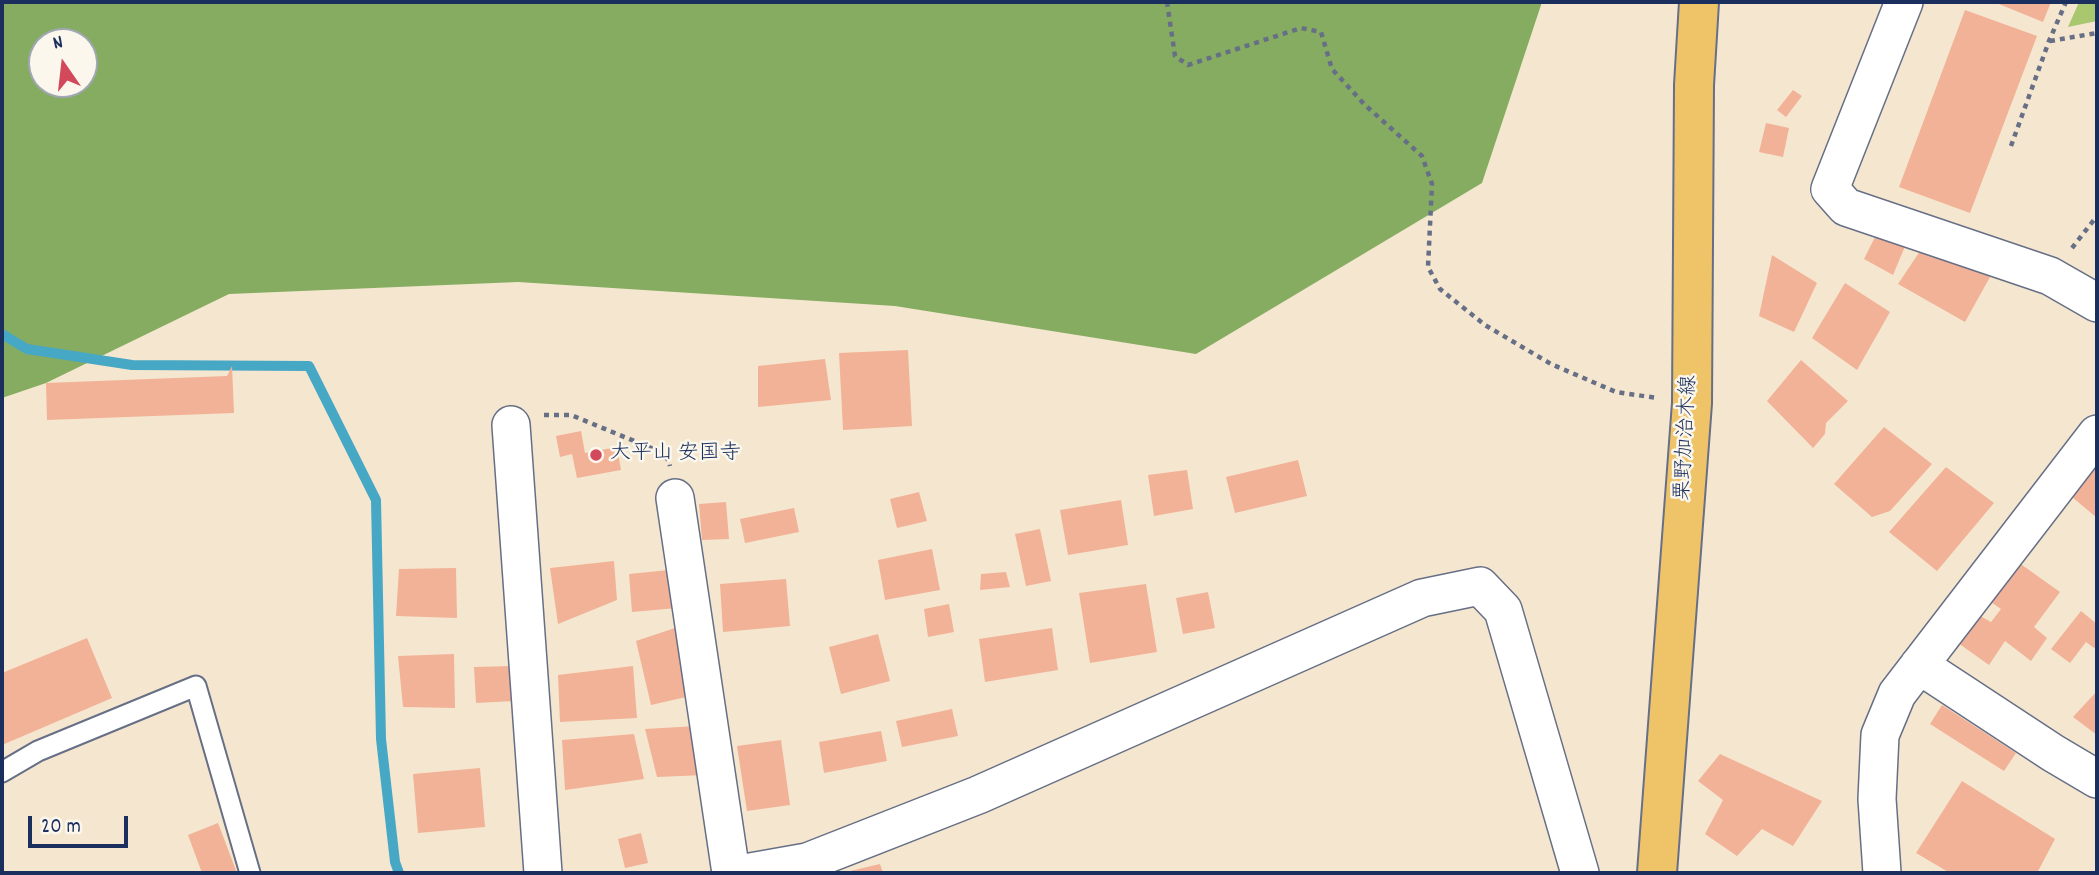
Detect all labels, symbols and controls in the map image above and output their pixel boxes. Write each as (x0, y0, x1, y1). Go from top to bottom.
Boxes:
north arrow (28, 28, 98, 98)
text: N (50, 30, 66, 58)
street label: 栗野加治木線 (1672, 374, 1704, 502)
place label: 大平山 安国寺 (610, 442, 741, 468)
marker: 大平山 安国寺 (588, 447, 604, 463)
scale bar (32, 802, 131, 846)
text: 20 m (41, 813, 81, 843)

